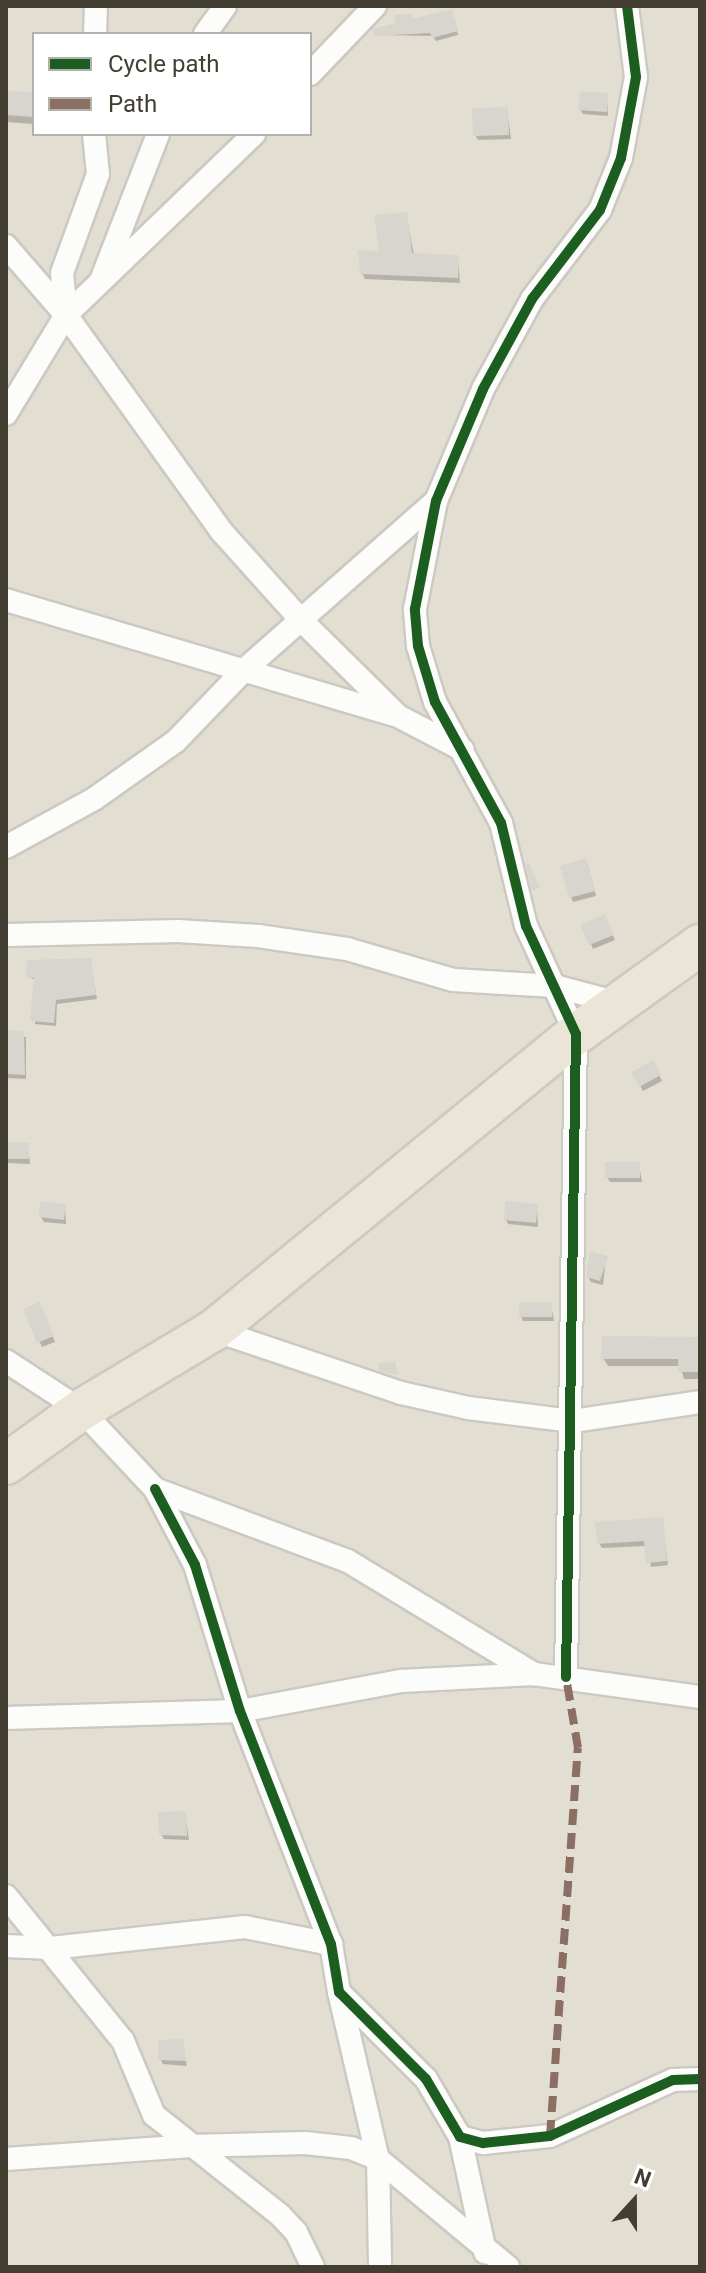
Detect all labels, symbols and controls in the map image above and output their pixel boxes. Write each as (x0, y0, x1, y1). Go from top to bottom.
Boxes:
legend (32, 32, 312, 136)
text: Cycle path (108, 50, 220, 78)
text: Path (108, 90, 157, 118)
north arrow (594, 2161, 674, 2241)
text: N (631, 2164, 655, 2193)

